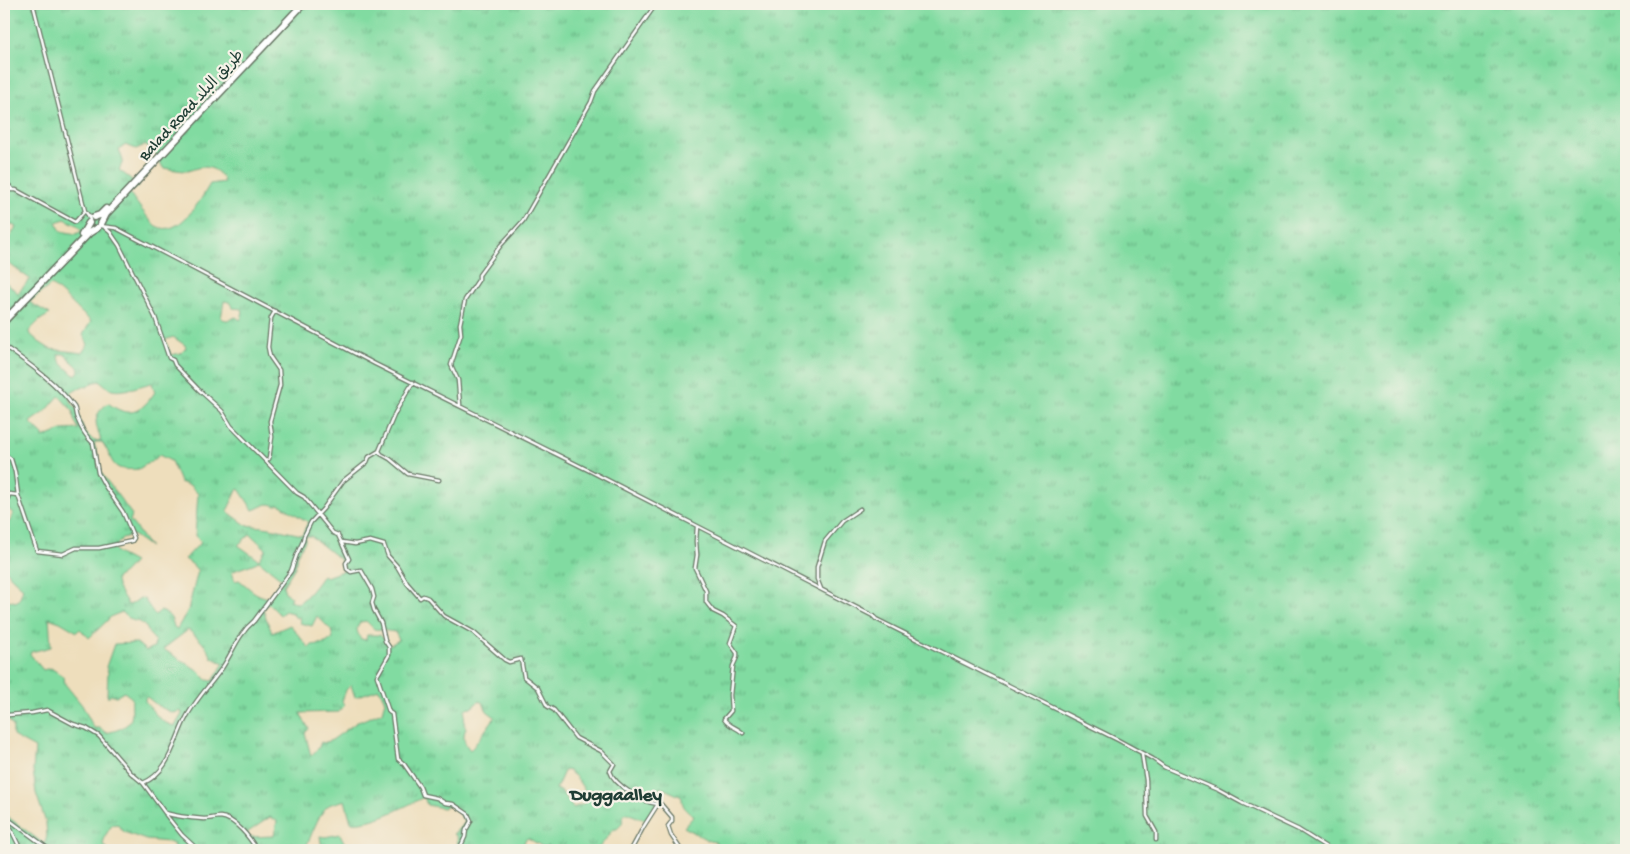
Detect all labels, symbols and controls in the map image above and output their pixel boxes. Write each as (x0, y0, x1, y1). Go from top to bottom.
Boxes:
street label: Balad Road طريق البلد (135, 47, 249, 167)
district label: Duggaalley (568, 785, 662, 808)

